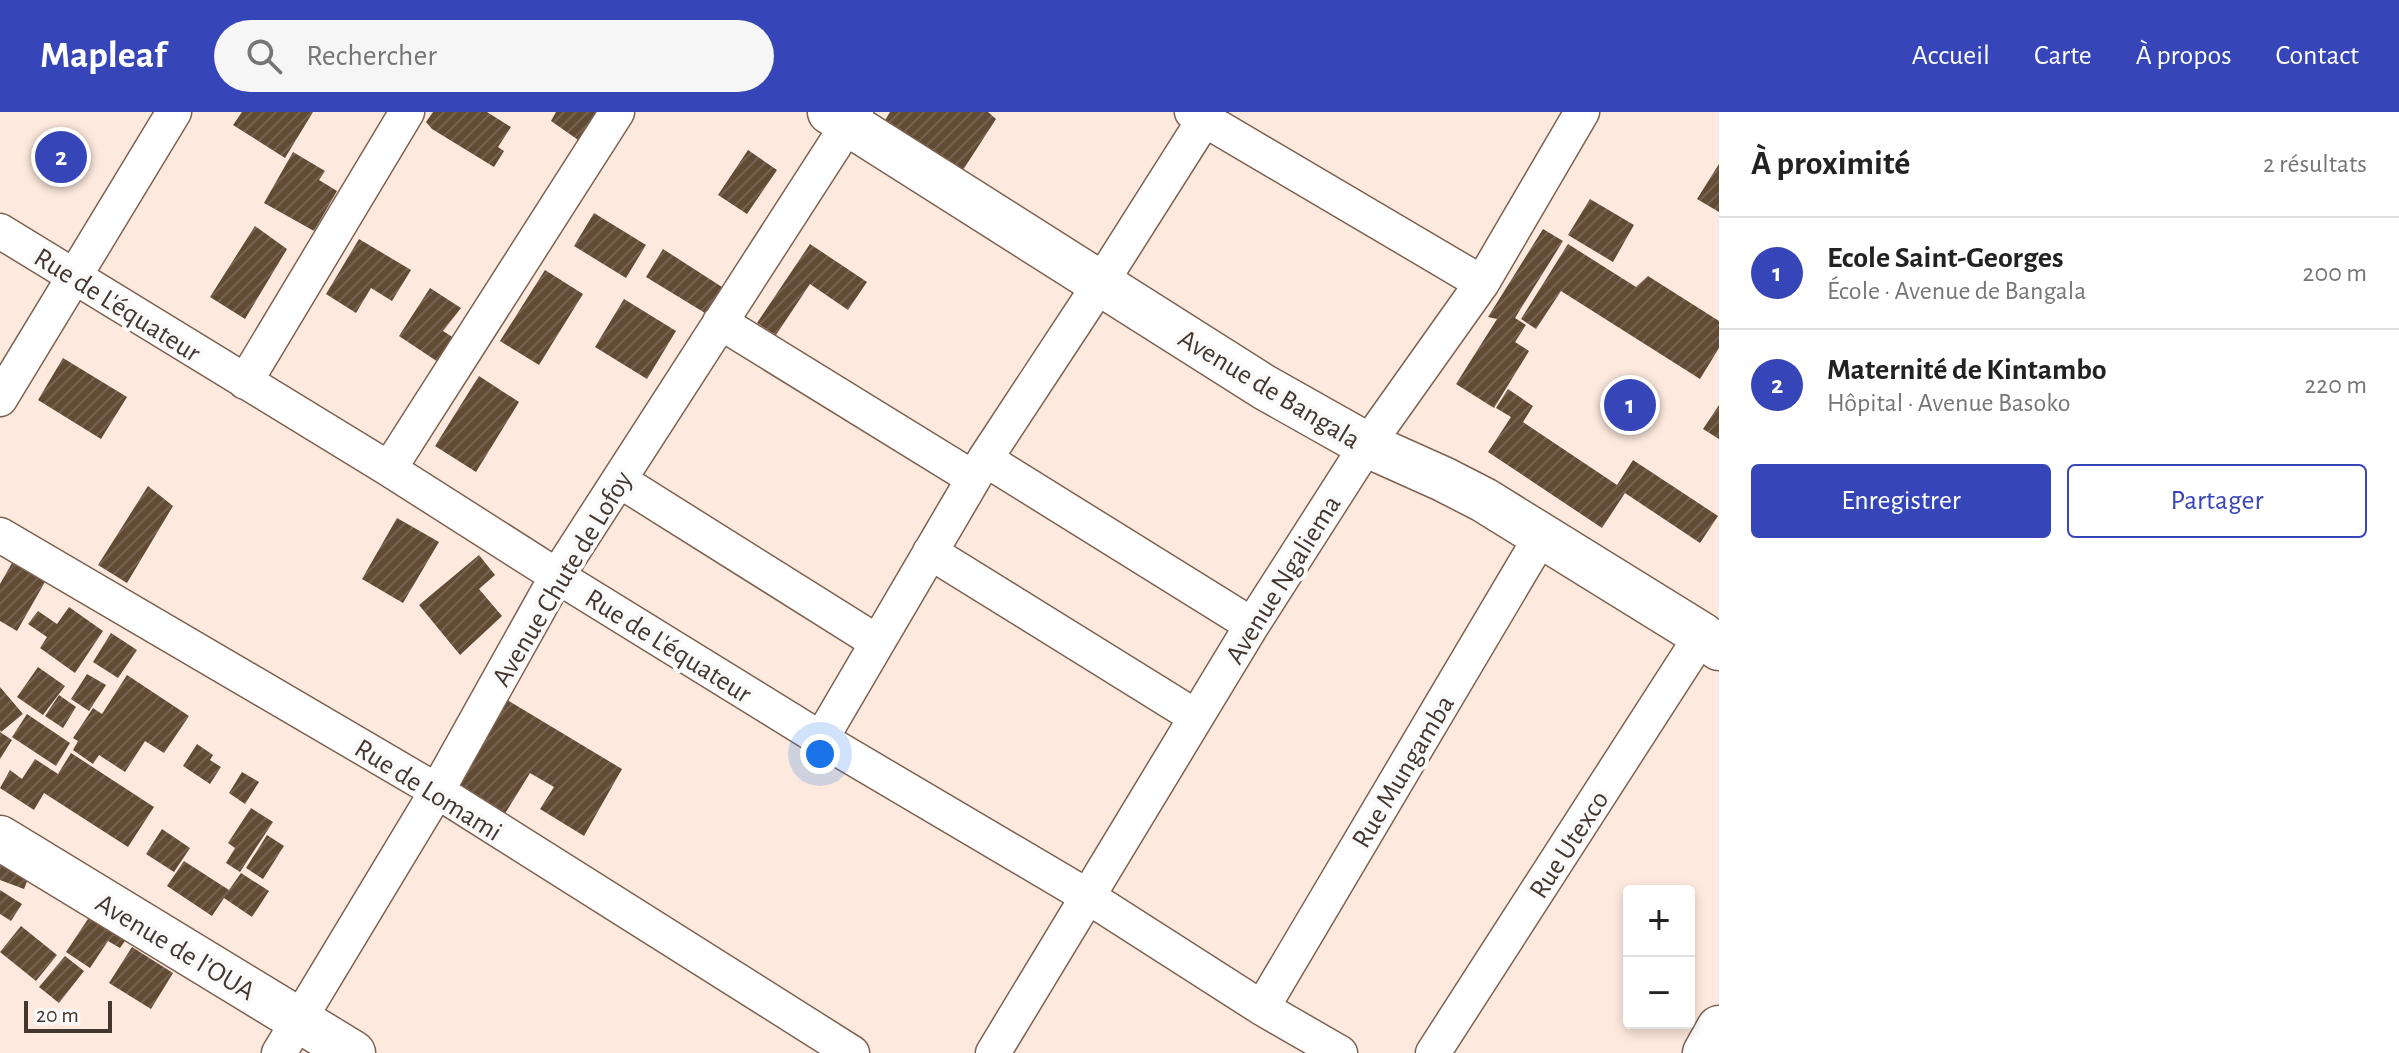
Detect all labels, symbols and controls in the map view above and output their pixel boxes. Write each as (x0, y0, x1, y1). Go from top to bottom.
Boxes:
search box (214, 20, 774, 92)
icon: search (242, 34, 286, 78)
text: Mapleaf (40, 37, 166, 75)
text: Rechercher (306, 41, 437, 71)
text: Accueil (1912, 42, 1990, 70)
text: Carte (2034, 42, 2092, 70)
text: À propos (2136, 42, 2232, 70)
text: Contact (2276, 42, 2359, 70)
pin: 2 (35, 127, 87, 187)
text: À proximité (1751, 147, 1910, 181)
text: 2 résultats (2263, 151, 2367, 177)
street label: Rue de L'équateur (29, 243, 205, 368)
text: Ecole Saint-Georges (1827, 243, 2063, 273)
text: 1 (1772, 260, 1782, 286)
text: 200 m (2303, 260, 2367, 286)
text: École · Avenue de Bangala (1827, 278, 2086, 304)
street label: Avenue de Bangala (1173, 325, 1365, 455)
text: Maternité de Kintambo (1827, 355, 2107, 385)
text: 2 (1771, 372, 1783, 398)
text: 220 m (2305, 372, 2367, 398)
pin: 1 (1604, 375, 1656, 435)
text: Hôpital · Avenue Basoko (1827, 390, 2070, 416)
button: Enregistrer (1751, 464, 2051, 538)
button: Partager (2067, 464, 2367, 538)
street label: Avenue Chute de Lofoy (487, 467, 638, 691)
street label: Avenue Ngaliema (1221, 491, 1347, 669)
street label: Rue de L'équateur (580, 584, 756, 709)
street label: Rue Mungamba (1347, 691, 1460, 853)
street label: Rue de Lomami (349, 734, 506, 847)
your location (800, 734, 840, 774)
street label: Rue Utexco (1525, 786, 1615, 904)
map controls (1623, 885, 1695, 1029)
button: + (1623, 885, 1695, 957)
street label: Avenue de l’OUA (90, 889, 260, 1006)
button: − (1623, 957, 1695, 1029)
scale bar (24, 997, 112, 1033)
text: 20 m (36, 1004, 79, 1026)

